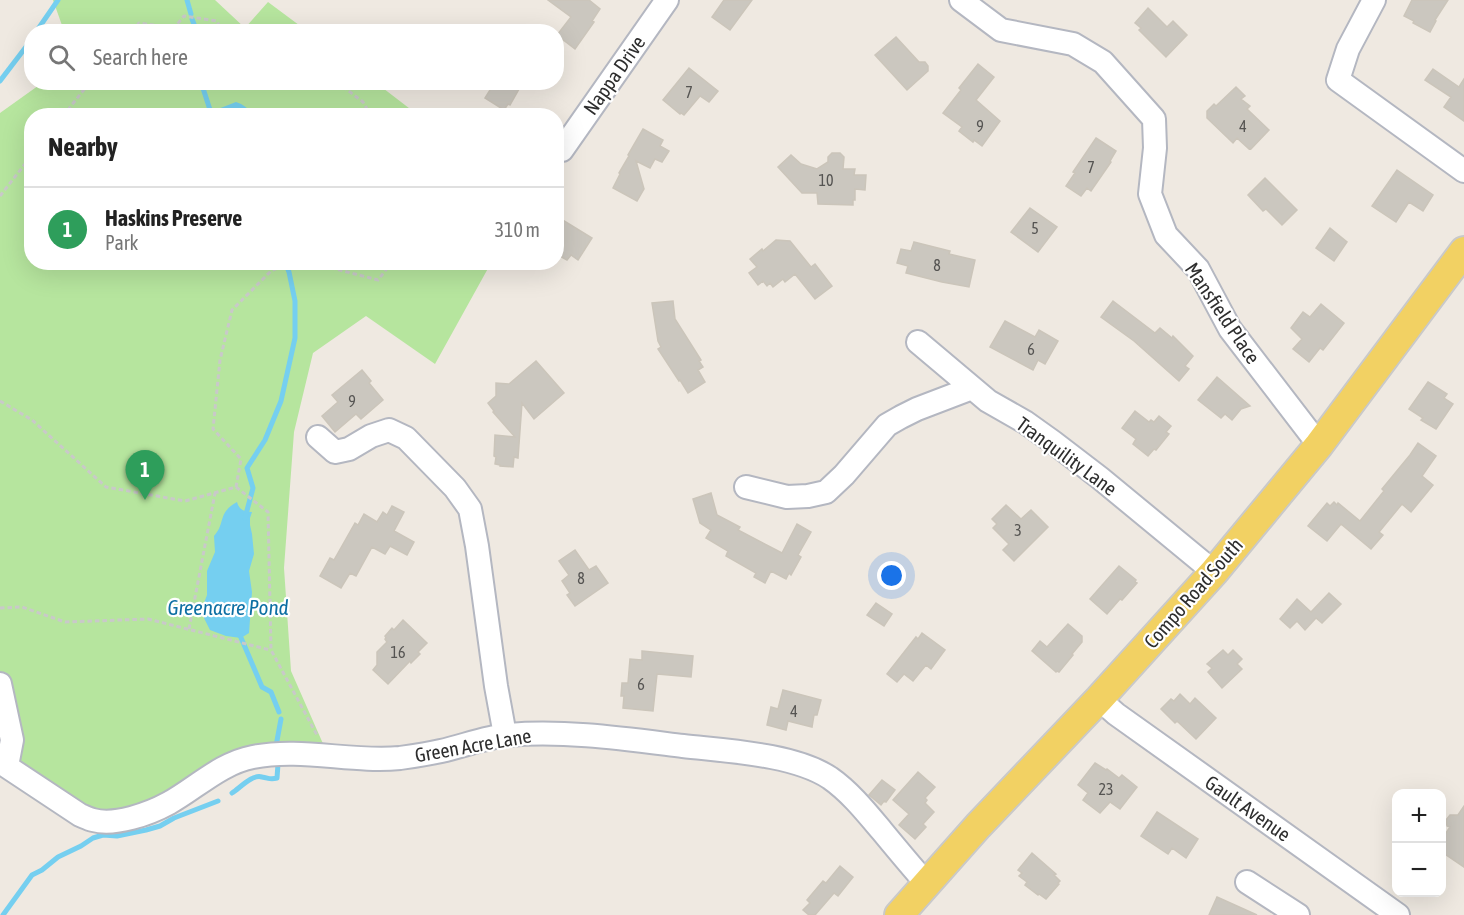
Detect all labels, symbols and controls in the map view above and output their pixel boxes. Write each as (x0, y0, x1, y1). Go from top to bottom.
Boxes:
search box (24, 24, 564, 90)
street label: Nappa Drive (579, 31, 649, 119)
icon: search (45, 41, 78, 74)
text: Search here (93, 44, 188, 70)
house number: 7 (685, 83, 693, 101)
house number: 9 (976, 117, 984, 135)
house number: 4 (1239, 117, 1247, 135)
text: Nearby (48, 132, 118, 162)
house number: 7 (1087, 158, 1095, 176)
house number: 10 (818, 171, 834, 189)
text: Haskins Preserve (105, 205, 242, 231)
text: 1 (63, 218, 72, 241)
text: 310 m (495, 218, 540, 241)
house number: 5 (1031, 219, 1039, 237)
text: Park (105, 231, 138, 254)
house number: 8 (933, 256, 941, 274)
street label: Mansfield Place (1181, 258, 1265, 368)
house number: 6 (1027, 340, 1035, 358)
house number: 9 (348, 392, 356, 410)
street label: Tranquility Lane (1012, 412, 1122, 500)
pin: 1 (126, 450, 164, 500)
house number: 3 (1014, 521, 1022, 539)
street label: Compo Road South (1139, 533, 1247, 653)
your location (877, 561, 906, 590)
house number: 8 (577, 569, 585, 587)
water label: Greenacre Pond (167, 595, 289, 619)
house number: 16 (390, 643, 406, 661)
house number: 6 (637, 675, 645, 693)
house number: 4 (790, 702, 798, 720)
street label: Green Acre Lane (413, 723, 533, 767)
street label: Gault Avenue (1201, 770, 1295, 846)
house number: 23 (1098, 780, 1114, 798)
map controls (1392, 789, 1446, 897)
button: + (1392, 789, 1446, 843)
button: − (1392, 843, 1446, 897)

